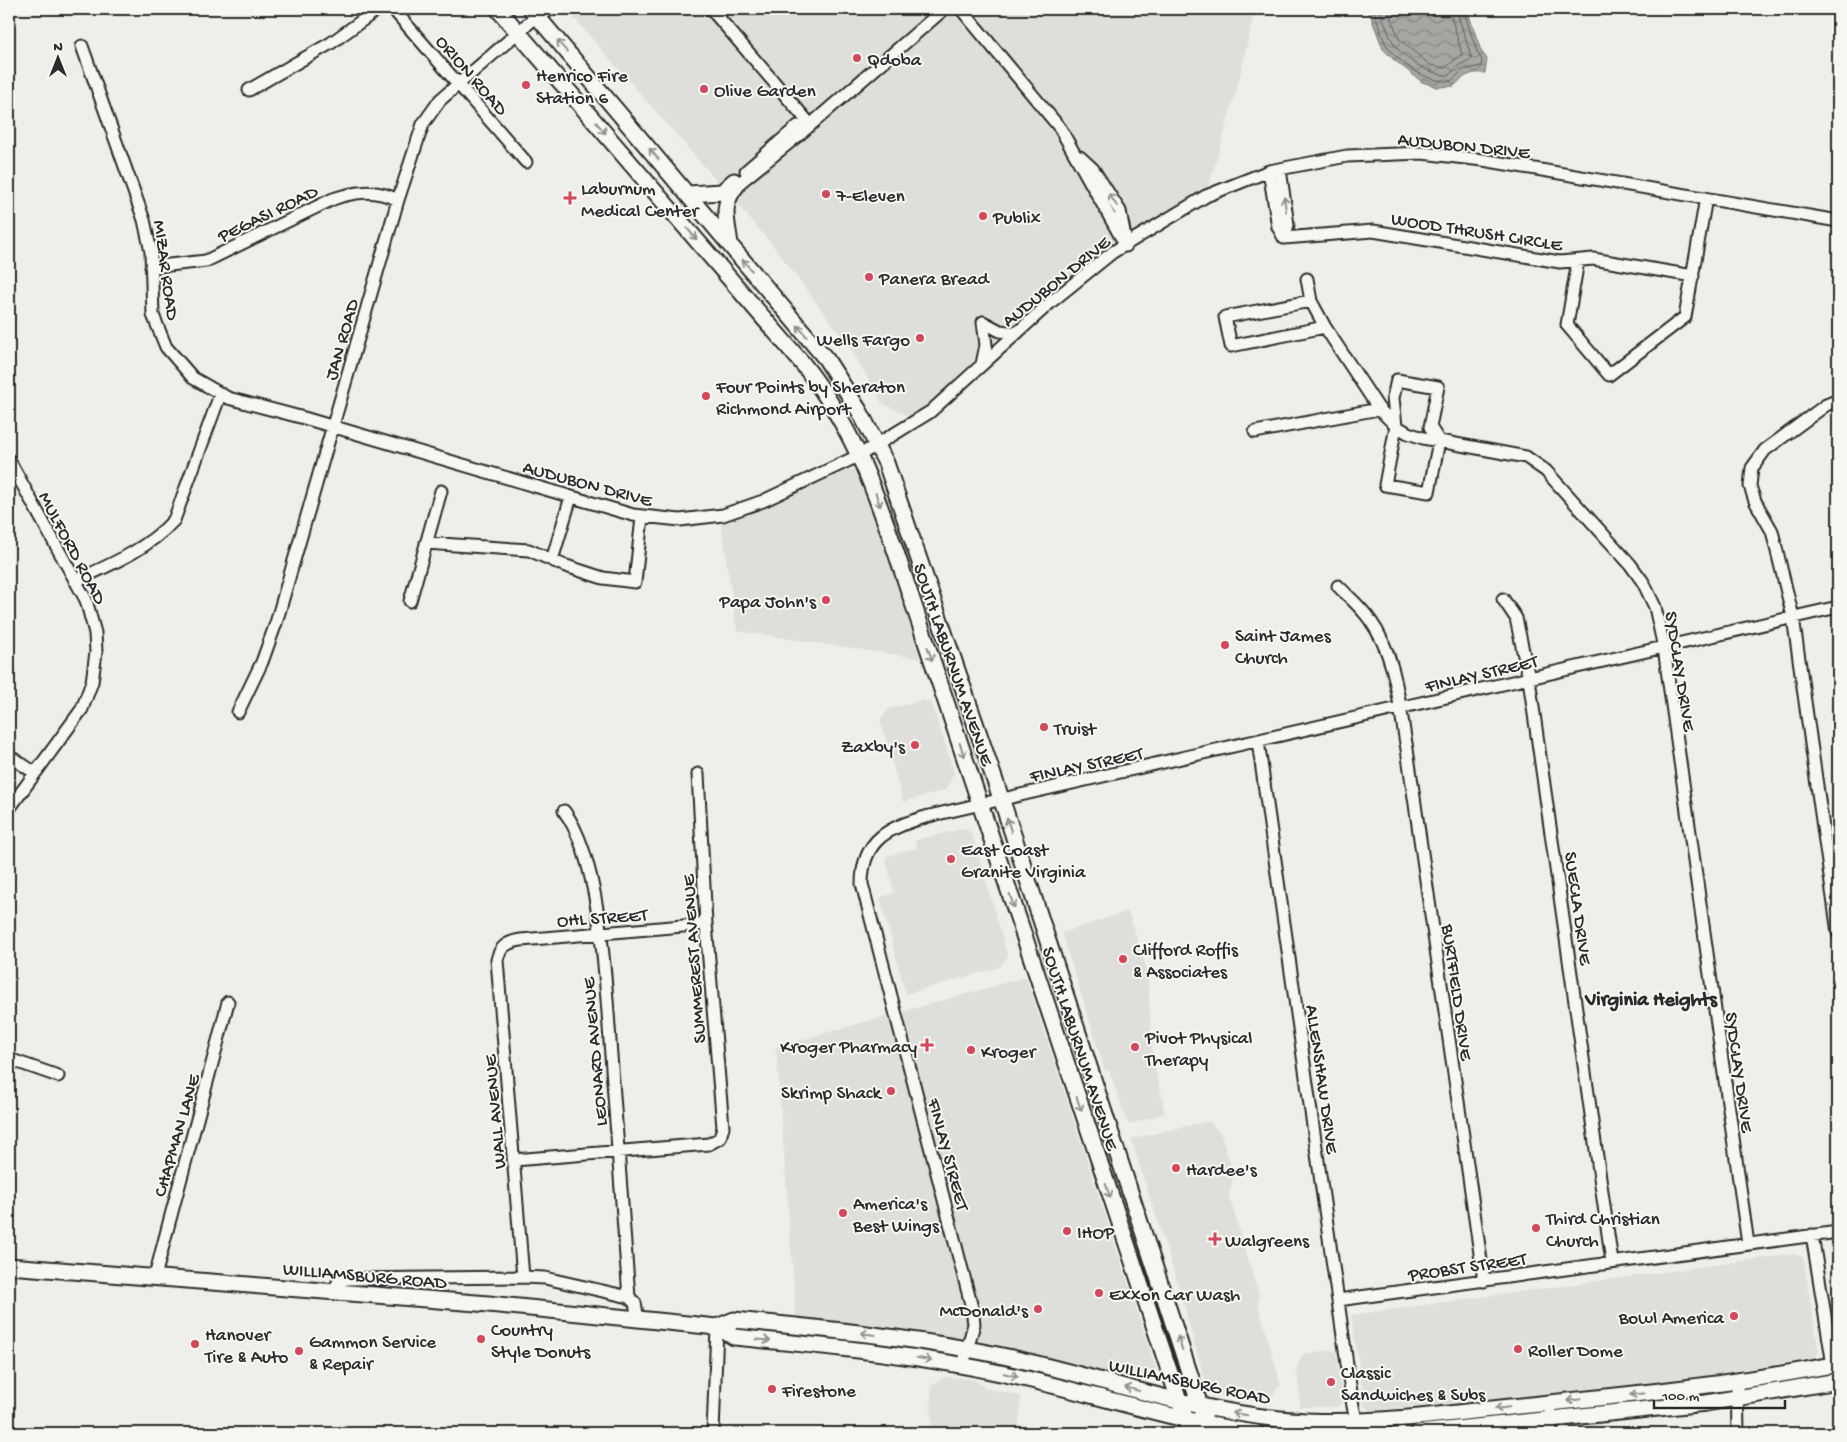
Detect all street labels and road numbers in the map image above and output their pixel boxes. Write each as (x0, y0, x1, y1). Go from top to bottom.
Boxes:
street label: ORION ROAD (429, 31, 512, 122)
street label: AUDUBON DRIVE (1396, 129, 1532, 166)
street label: PEGASI ROAD (214, 181, 323, 250)
street label: WOOD THRUSH CIRCLE (1389, 209, 1565, 259)
street label: MIZAR ROAD (146, 219, 183, 323)
street label: AUDUBON DRIVE (998, 231, 1117, 333)
street label: JAN ROAD (321, 296, 366, 383)
street label: AUDUBON DRIVE (520, 457, 655, 514)
street label: MULFORD ROAD (32, 488, 110, 609)
street label: SOUTH LABURNUM AVENUE (906, 561, 998, 770)
street label: SYDCLAY DRIVE (1658, 610, 1700, 734)
street label: FINLAY STREET (1422, 651, 1541, 700)
street label: FINLAY STREET (1027, 743, 1146, 790)
street label: SUECLA DRIVE (1557, 850, 1596, 968)
street label: SUMMEREST AVENUE (678, 872, 713, 1044)
street label: OHL STREET (556, 905, 649, 934)
street label: BURTFIELD DRIVE (1434, 922, 1477, 1063)
street label: SOUTH LABURNUM AVENUE (1035, 944, 1123, 1155)
street label: LEONARD AVENUE (578, 975, 614, 1127)
street label: ALLENSHAW DRIVE (1299, 1004, 1343, 1157)
street label: SYDCLAY DRIVE (1718, 1011, 1758, 1135)
street label: WALL AVENUE (480, 1052, 513, 1170)
street label: CHAPMAN LANE (150, 1071, 207, 1200)
street label: FINLAY STREET (920, 1095, 973, 1214)
street label: PROBST STREET (1406, 1249, 1529, 1288)
street label: WILLIAMSBURG ROAD (282, 1259, 448, 1296)
street label: WILLIAMSBURG ROAD (1106, 1355, 1273, 1412)

